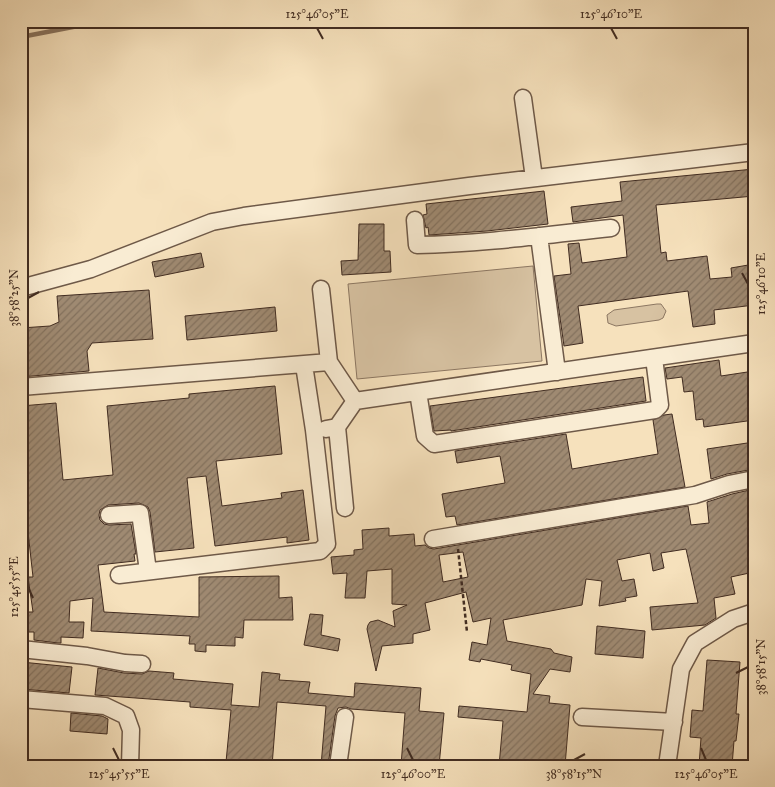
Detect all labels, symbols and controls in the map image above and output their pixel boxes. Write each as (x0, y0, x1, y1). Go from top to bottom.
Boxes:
text: 125°46'05"E (285, 7, 349, 21)
text: 125°46'10"E (580, 7, 642, 21)
text: 125°46'10"E (754, 253, 768, 315)
text: 38°58'25"N (7, 269, 21, 327)
text: 125°45'55"E (7, 556, 21, 618)
text: 38°58'15"N (754, 639, 768, 695)
text: 125°45'55"E (88, 767, 150, 781)
text: 125°46'00"E (381, 767, 446, 781)
text: 38°58'15"N (546, 767, 602, 781)
text: 125°46'05"E (674, 767, 738, 781)

